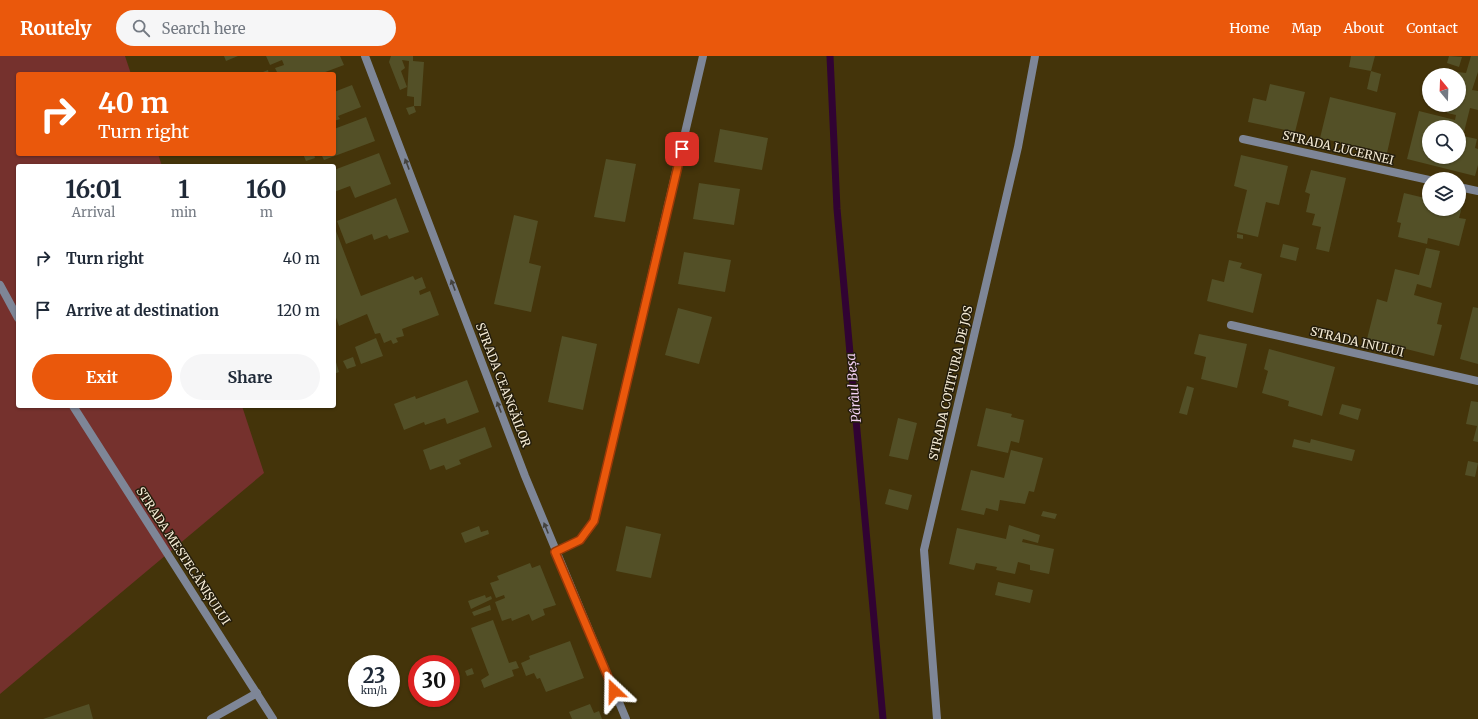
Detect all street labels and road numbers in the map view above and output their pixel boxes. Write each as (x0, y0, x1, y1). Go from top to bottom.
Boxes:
street label: STRADA LUCERNEI (1281, 127, 1395, 168)
street label: STRADA COTITURA DE JOS (925, 304, 976, 462)
street label: STRADA CEANGĂILOR (473, 320, 535, 450)
street label: STRADA INULUI (1309, 323, 1406, 360)
street label: STRADA MESTECĂNIȘULUI (132, 483, 234, 628)

